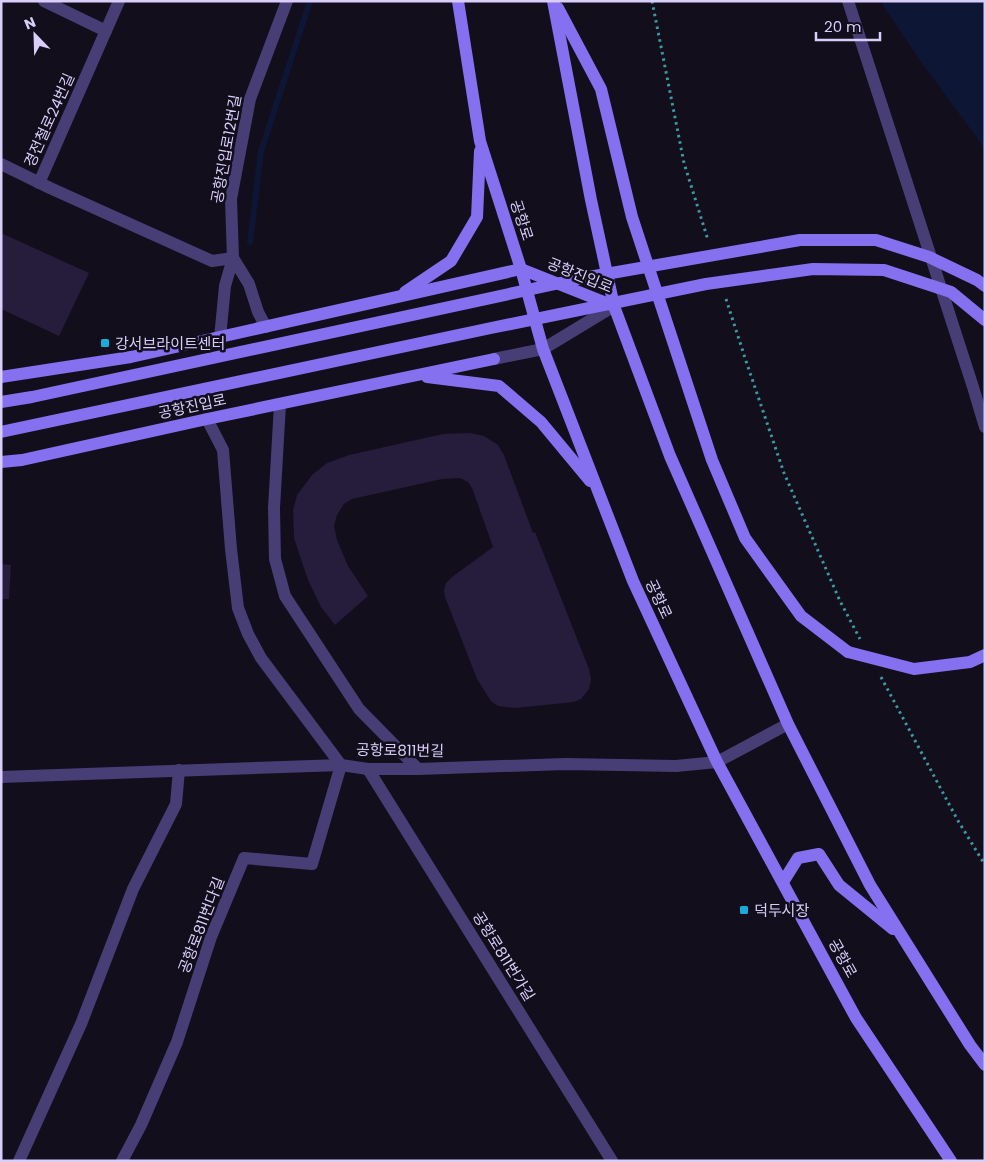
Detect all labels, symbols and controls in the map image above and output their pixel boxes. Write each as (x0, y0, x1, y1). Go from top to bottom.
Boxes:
north arrow (10, 10, 60, 60)
scale bar (816, 10, 880, 42)
text: N (21, 12, 39, 34)
text: 20 m (824, 16, 862, 37)
street label: 경전철로24번길 (19, 70, 79, 170)
street label: 공항진입로12번길 (206, 93, 246, 205)
street label: 공항로 (506, 197, 538, 243)
street label: 공항진입로 (544, 252, 616, 298)
place label: 강서브라이트센터 (115, 333, 225, 354)
marker: 강서브라이트센터 (99, 337, 111, 349)
street label: 공항진입로 (156, 389, 228, 423)
street label: 공항로 (641, 576, 677, 622)
street label: 공항로811번길 (356, 739, 444, 761)
street label: 공항로811번다길 (173, 874, 229, 976)
place label: 덕두시장 (754, 900, 809, 921)
marker: 덕두시장 (738, 904, 750, 916)
street label: 공항로811번가길 (468, 907, 540, 1005)
street label: 공항로 (824, 935, 862, 981)

